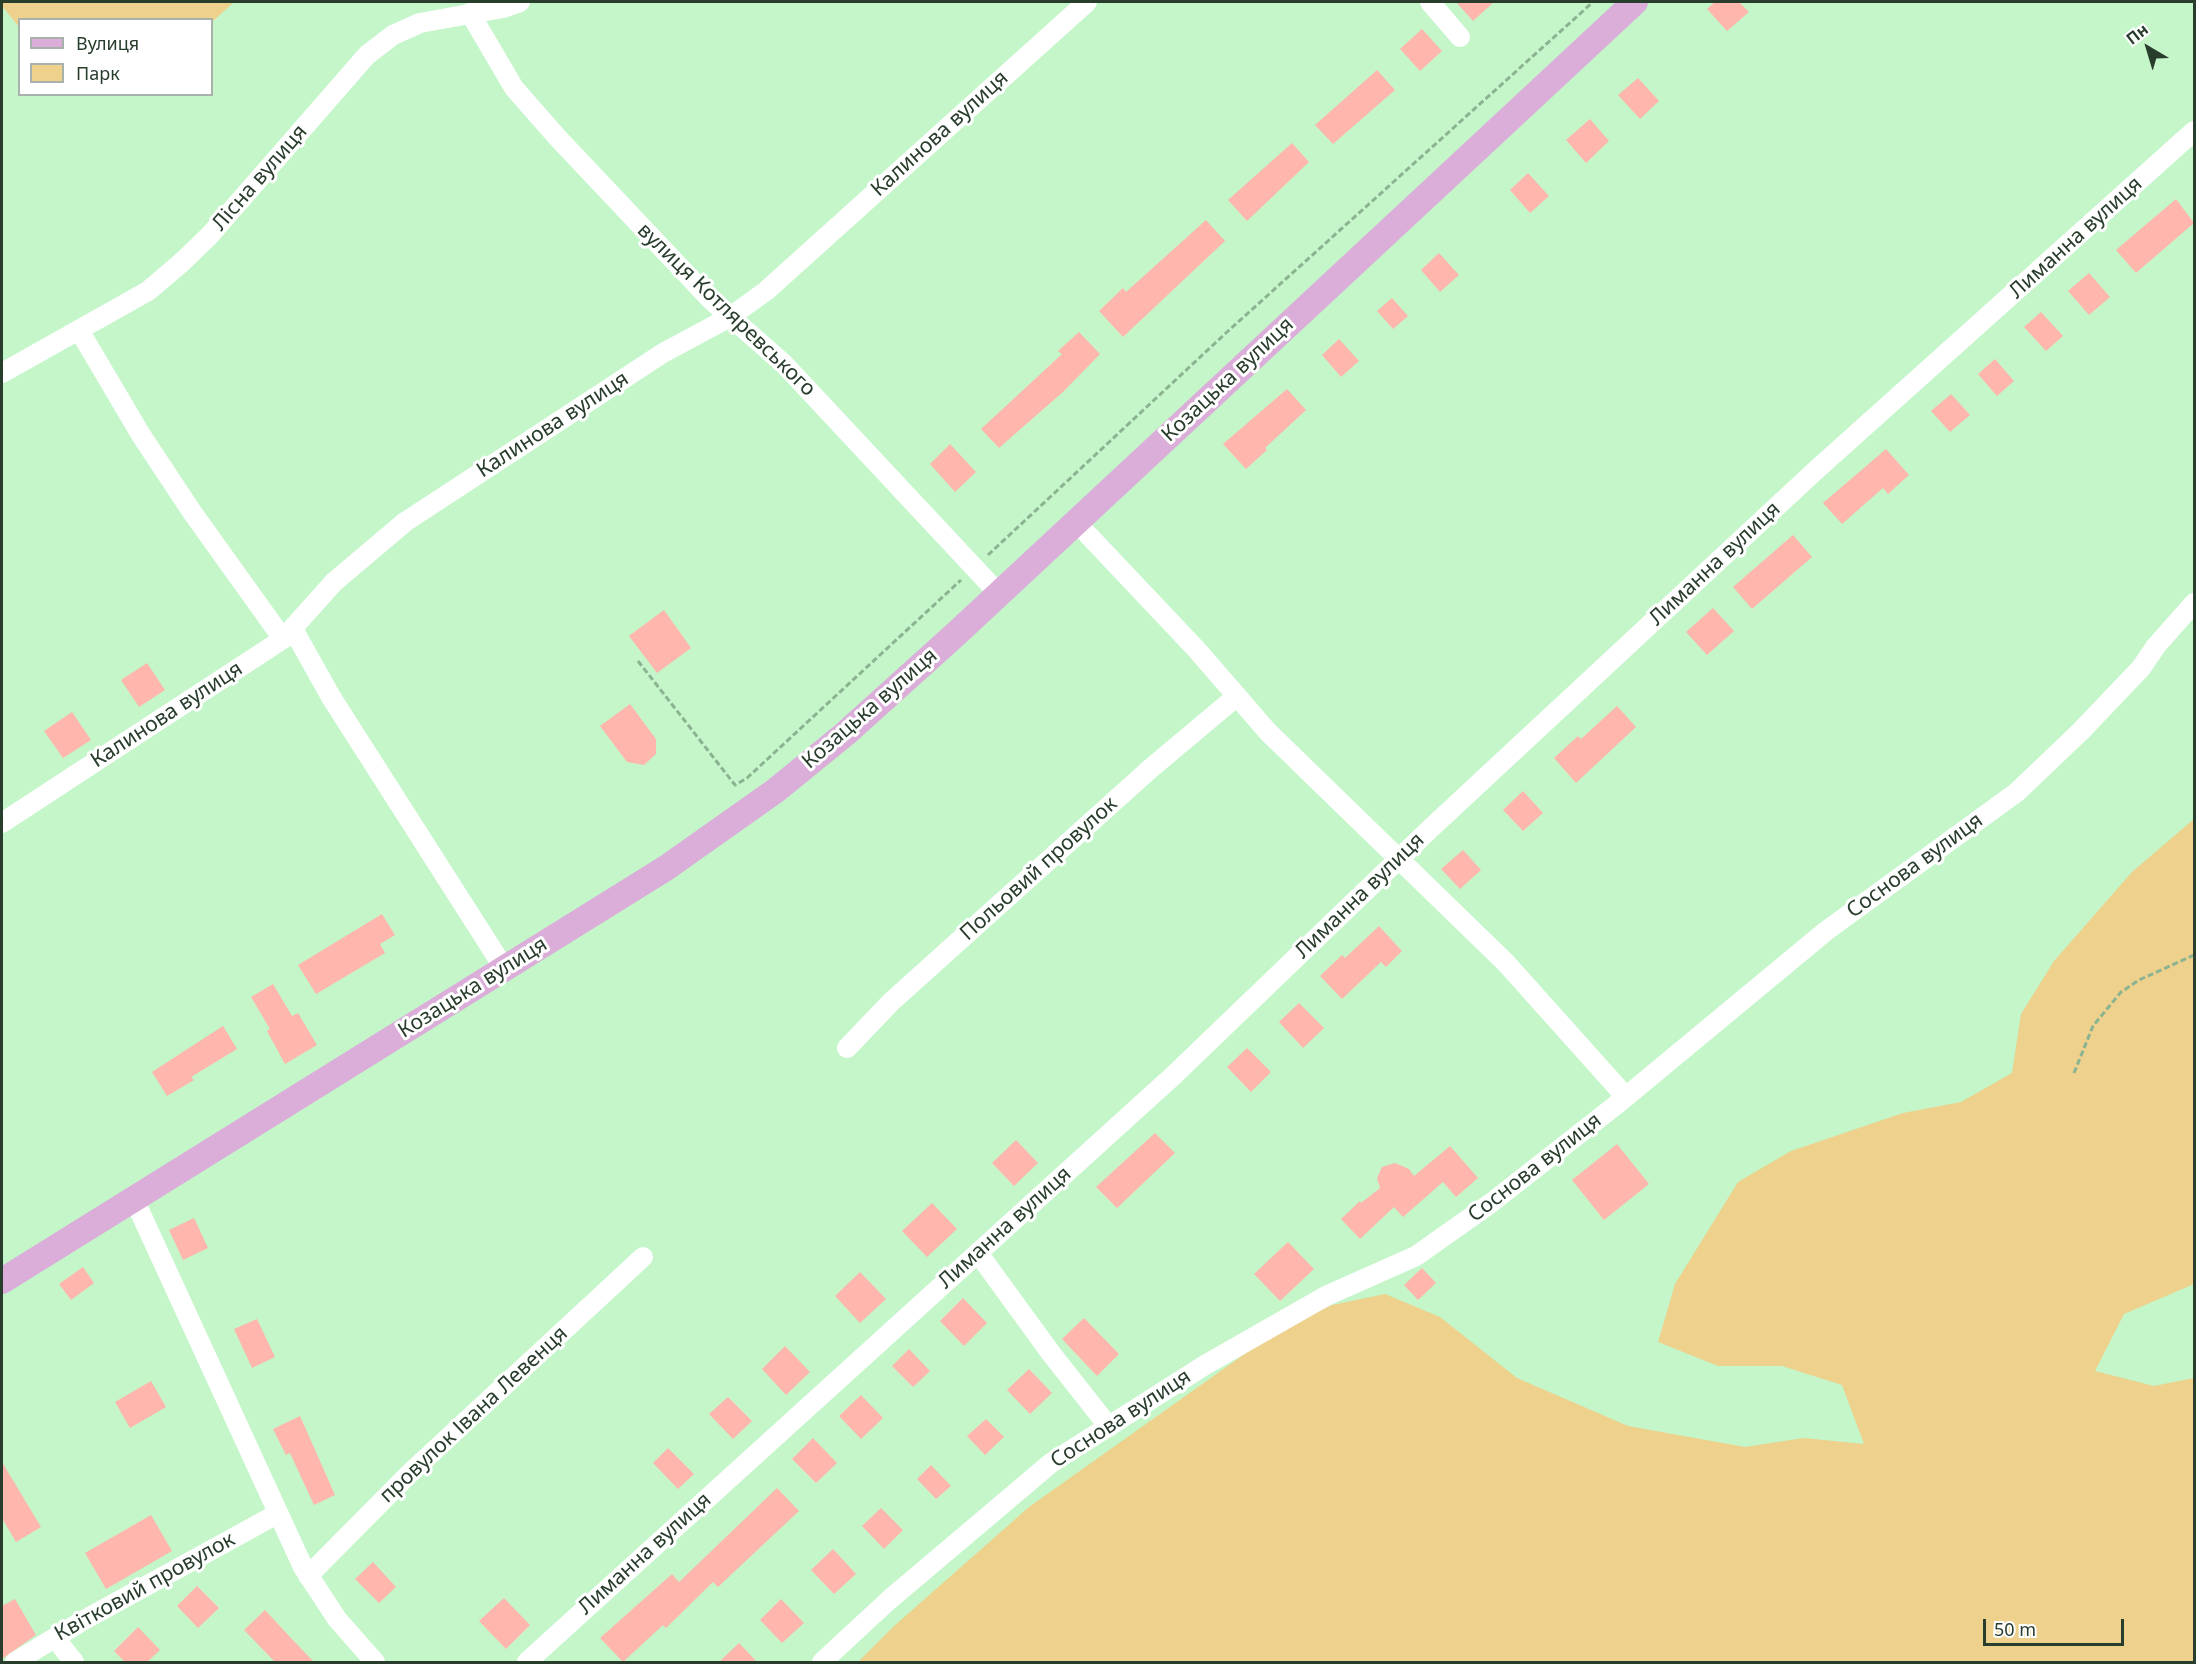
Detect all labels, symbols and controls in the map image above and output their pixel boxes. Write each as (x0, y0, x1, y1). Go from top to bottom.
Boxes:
legend (18, 18, 213, 96)
north arrow (2118, 18, 2178, 78)
text: Пн (2121, 18, 2153, 49)
text: Вулиця (76, 31, 139, 55)
text: Парк (76, 61, 120, 85)
street label: Калинова вулиця (866, 66, 1014, 202)
street label: Лісна вулиця (207, 120, 313, 236)
street label: Лиманна вулиця (2004, 172, 2148, 304)
street label: вулиця Котляревського (632, 218, 820, 402)
street label: Козацька вулиця (1157, 313, 1299, 447)
street label: Калинова вулиця (472, 367, 634, 483)
street label: Лиманна вулиця (1644, 497, 1786, 631)
street label: Козацька вулиця (797, 643, 943, 775)
street label: Калинова вулиця (86, 657, 248, 773)
street label: Польовий провулок (955, 792, 1123, 946)
street label: Соснова вулиця (1842, 808, 1988, 924)
street label: Лиманна вулиця (1290, 828, 1430, 964)
street label: Козацька вулиця (394, 932, 552, 1044)
street label: Соснова вулиця (1463, 1108, 1607, 1228)
street label: Лиманна вулиця (933, 1162, 1077, 1294)
street label: провулок Івана Левенця (375, 1321, 573, 1509)
street label: Соснова вулиця (1046, 1364, 1196, 1474)
street label: Лиманна вулиця (573, 1488, 717, 1620)
street label: Квітковий провулок (51, 1527, 239, 1647)
scale bar (1986, 1607, 2127, 1645)
text: 50 m (1994, 1617, 2036, 1641)

